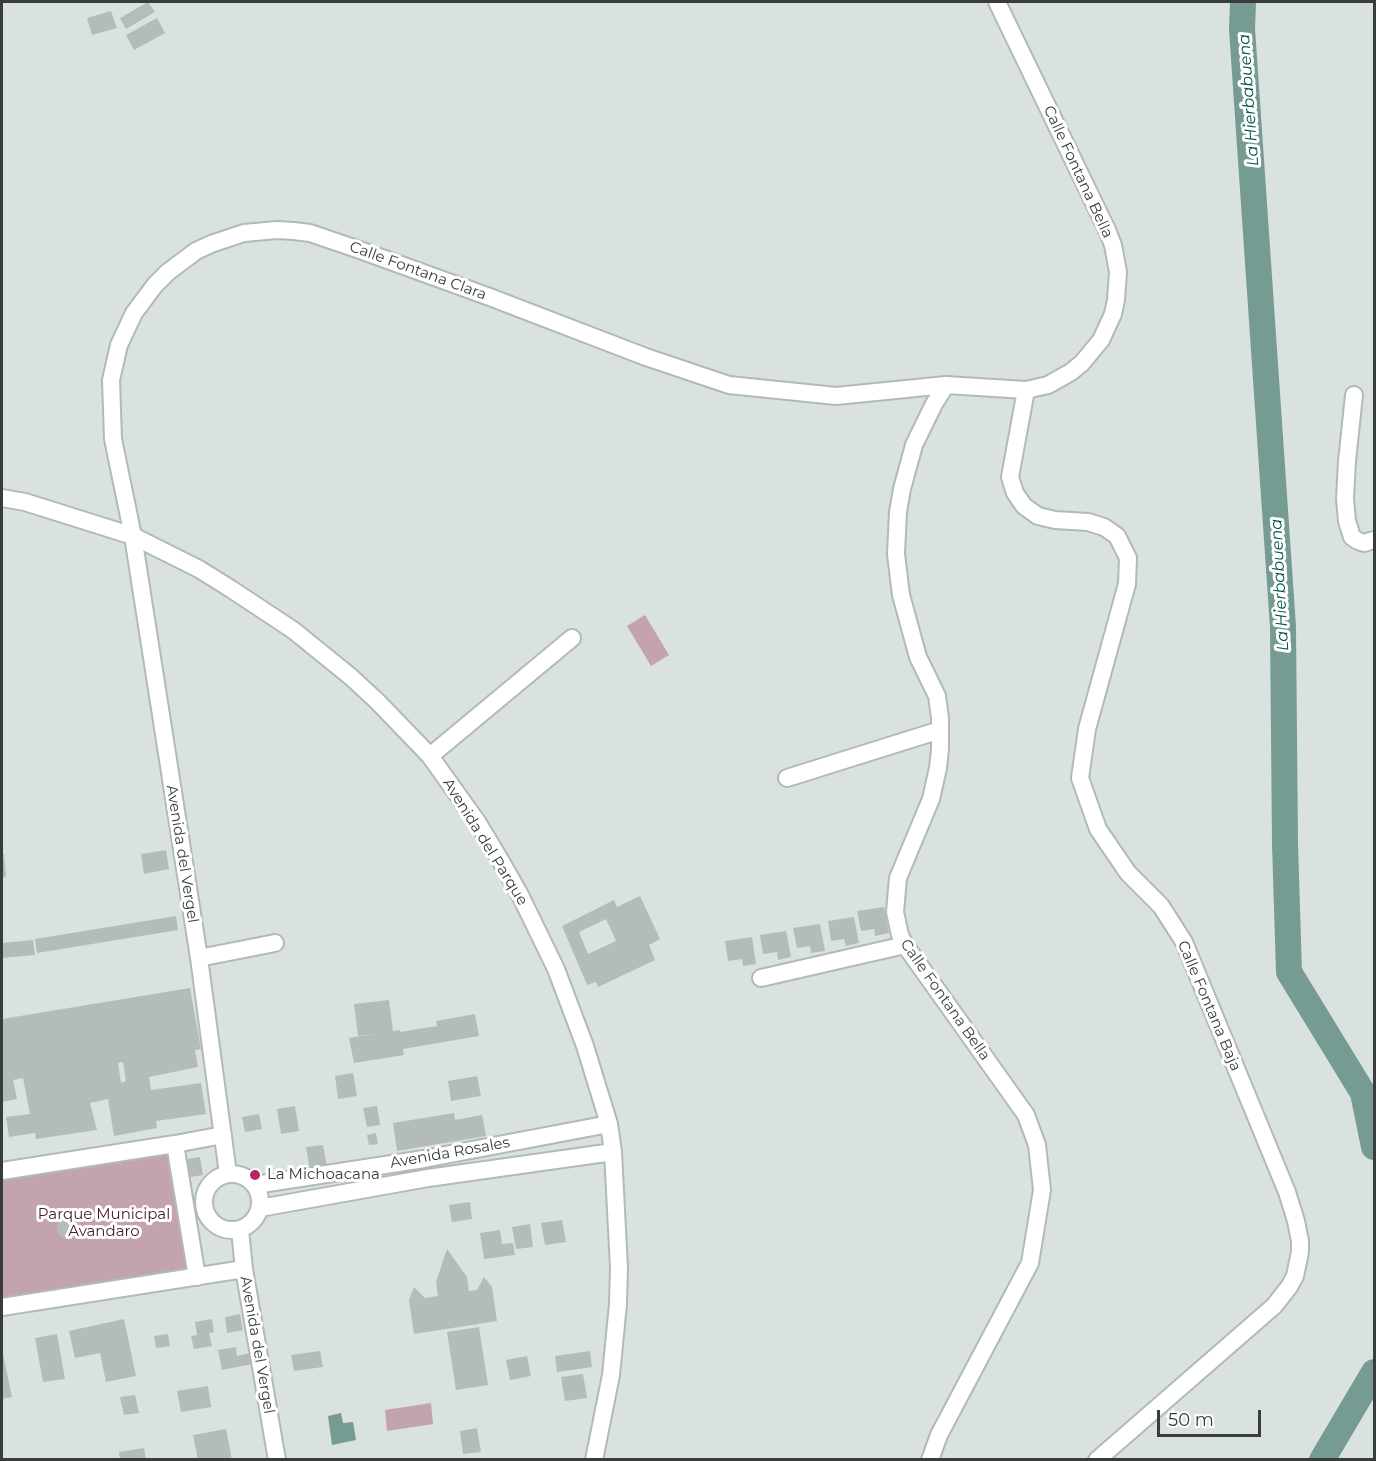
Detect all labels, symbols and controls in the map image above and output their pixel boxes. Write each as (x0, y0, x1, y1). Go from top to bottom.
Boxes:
water label: La Hierbabuena (1235, 33, 1263, 167)
street label: Calle Fontana Bella (1039, 103, 1117, 241)
street label: Calle Fontana Clara (347, 238, 489, 304)
water label: La Hierbabuena (1267, 518, 1293, 652)
street label: Avenida del Parque (439, 775, 531, 909)
street label: Avenida del Vergel (162, 784, 202, 924)
street label: Calle Fontana Bella (896, 936, 994, 1064)
street label: Calle Fontana Baja (1173, 938, 1245, 1074)
street label: Avenida Rosales (389, 1134, 511, 1172)
place label: La Michoacana (267, 1166, 380, 1184)
marker: La Michoacana (248, 1168, 262, 1182)
park label: Parque Municipal Avandaro (38, 1206, 170, 1241)
street label: Avenida del Vergel (236, 1275, 278, 1415)
scale bar (1160, 1398, 1264, 1436)
text: 50 m (1168, 1409, 1214, 1431)

